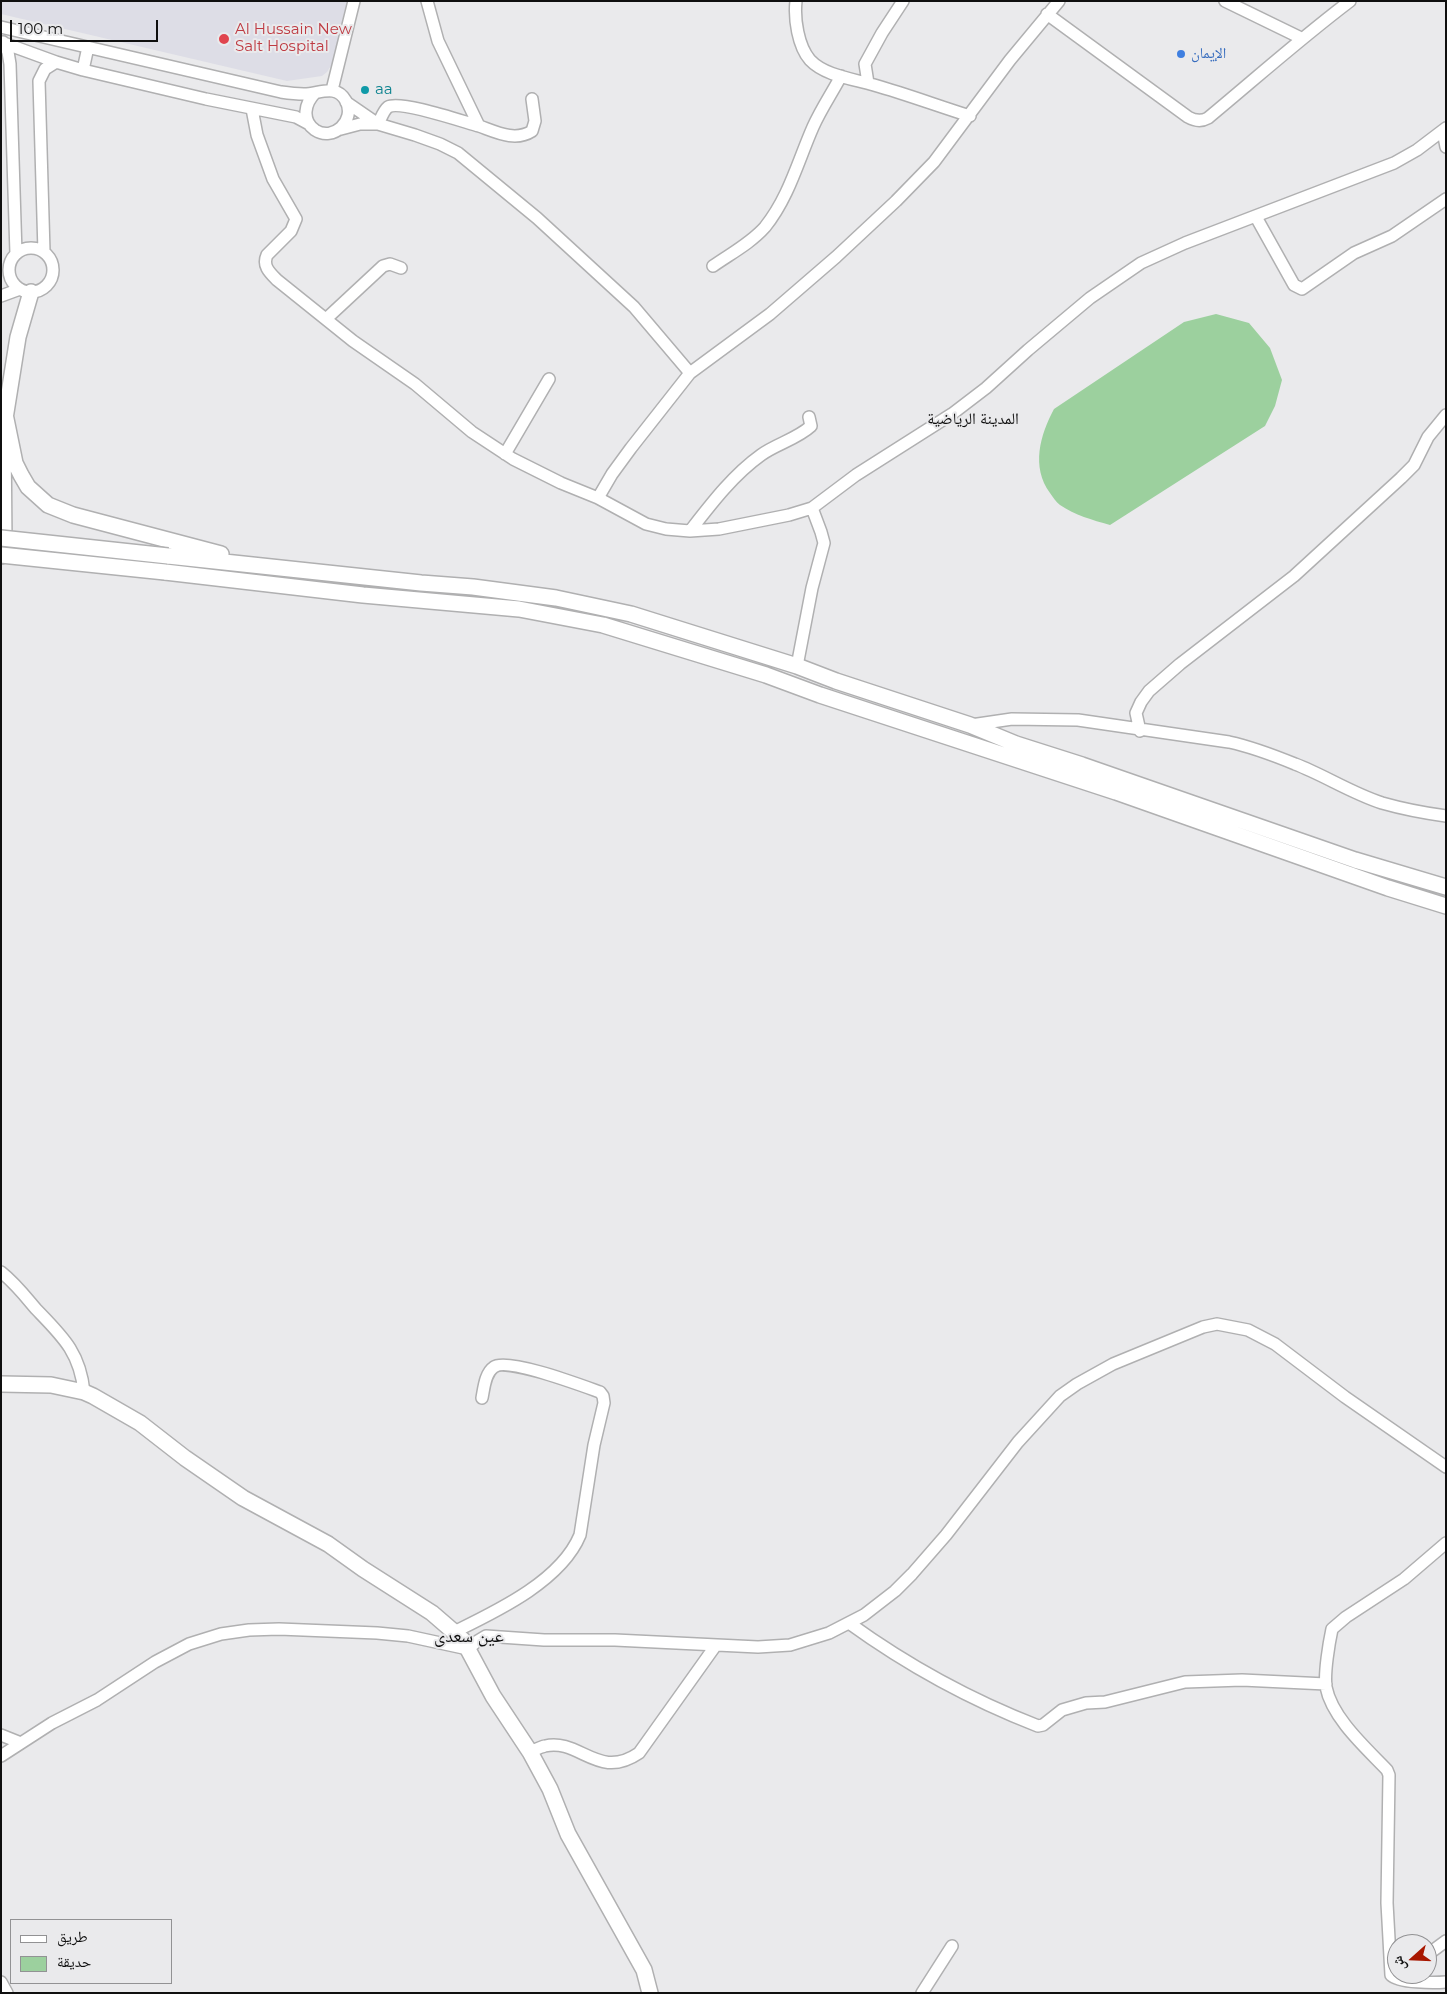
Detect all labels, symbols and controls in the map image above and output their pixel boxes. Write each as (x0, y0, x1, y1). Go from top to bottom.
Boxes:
scale bar (12, 10, 160, 42)
text: 100 m (18, 19, 63, 38)
place label: Al Hussain New Salt Hospital (235, 21, 352, 56)
marker: Al Hussain New Salt Hospital (217, 32, 231, 46)
place label: الإيمان (1191, 45, 1226, 63)
marker: الإيمان (1175, 48, 1187, 60)
place label: aa (375, 81, 393, 99)
marker: aa (359, 84, 371, 96)
district label: المدينة الرياضية (927, 409, 1019, 429)
district label: عين سعدى (434, 1626, 504, 1648)
legend (10, 1919, 172, 1984)
text: طريق (57, 1927, 88, 1946)
north arrow (1387, 1934, 1437, 1984)
text: حديقة (57, 1952, 91, 1971)
text: ش (1388, 1954, 1410, 1974)

